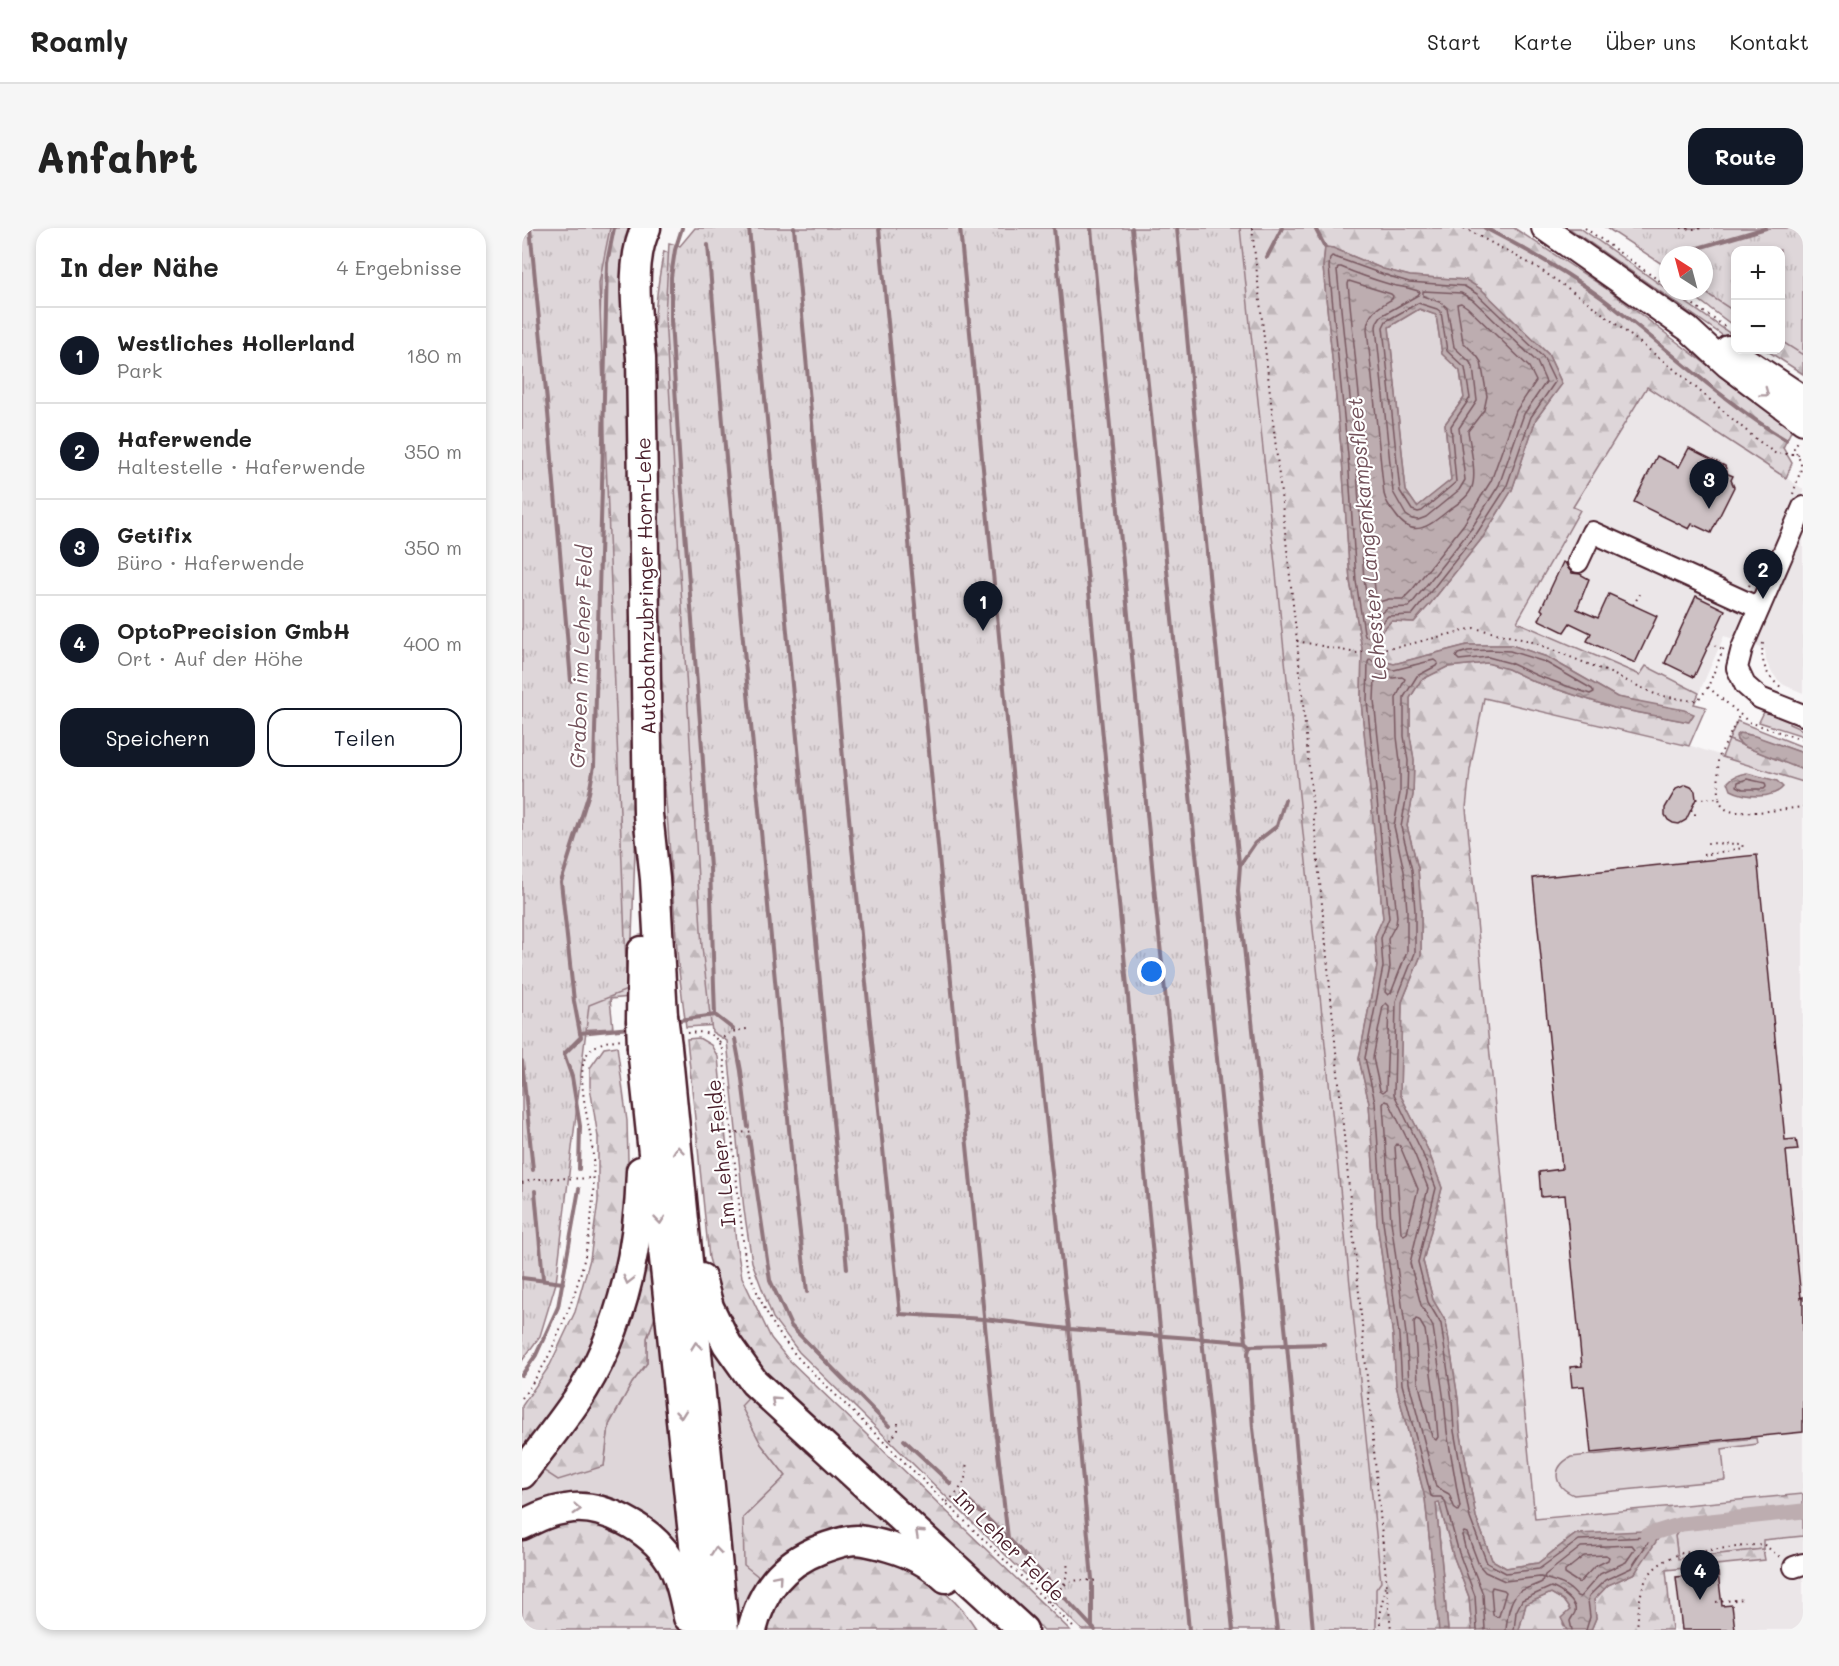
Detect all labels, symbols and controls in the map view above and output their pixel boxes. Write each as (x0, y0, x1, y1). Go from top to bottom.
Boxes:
text: Roamly (30, 23, 129, 59)
text: Start (1427, 28, 1481, 55)
text: Karte (1514, 28, 1572, 55)
text: Über uns (1605, 28, 1696, 55)
text: Kontakt (1729, 28, 1809, 55)
button: Route (1688, 128, 1803, 185)
text: Anfahrt (36, 129, 198, 184)
north arrow (1659, 246, 1713, 300)
map controls (1731, 246, 1785, 354)
button: + (1731, 246, 1785, 300)
text: In der Nähe (60, 250, 219, 284)
text: 4 Ergebnisse (337, 254, 462, 280)
button: − (1731, 300, 1785, 354)
text: Westliches Hollerland (117, 328, 355, 357)
text: 1 (75, 342, 84, 368)
text: 180 m (406, 342, 462, 368)
text: Park (117, 357, 162, 383)
one-way arrow (1758, 386, 1769, 397)
water label: Lehester Langenkampsfleet (1340, 396, 1392, 682)
text: Haferwende (117, 424, 252, 453)
street label: Autobahnzubringer Horn-Lehe (629, 437, 661, 735)
text: 2 (74, 438, 85, 464)
text: 350 m (404, 438, 462, 464)
text: Haltestelle · Haferwende (117, 453, 366, 479)
pin: 3 (1690, 460, 1728, 509)
text: Getifix (117, 520, 193, 549)
text: 3 (74, 534, 86, 560)
text: 350 m (404, 534, 462, 560)
water label: Graben im Leher Feld (563, 543, 597, 769)
text: Büro · Haferwende (117, 549, 305, 575)
pin: 2 (1744, 550, 1782, 599)
pin: 1 (964, 582, 1002, 631)
text: OptoPrecision GmbH (117, 616, 351, 645)
text: 4 (73, 630, 86, 656)
text: 400 m (403, 630, 462, 656)
text: Ort · Auf der Höhe (117, 645, 303, 671)
button: Speichern (60, 708, 255, 767)
button: Teilen (267, 708, 462, 767)
your location (1137, 957, 1166, 986)
street label: Im Leher Felde (699, 1078, 741, 1228)
one-way arrow (672, 1146, 685, 1155)
one-way arrow (653, 1216, 666, 1225)
one-way arrow (622, 1275, 635, 1285)
one-way arrow (690, 1341, 703, 1351)
one-way arrow (771, 1397, 782, 1408)
one-way arrow (674, 1410, 687, 1419)
street label: Im Leher Felde (949, 1484, 1071, 1606)
one-way arrow (573, 1502, 582, 1515)
one-way arrow (915, 1529, 925, 1540)
one-way arrow (710, 1546, 723, 1555)
pin: 4 (1680, 1550, 1720, 1600)
one-way arrow (771, 1574, 782, 1585)

